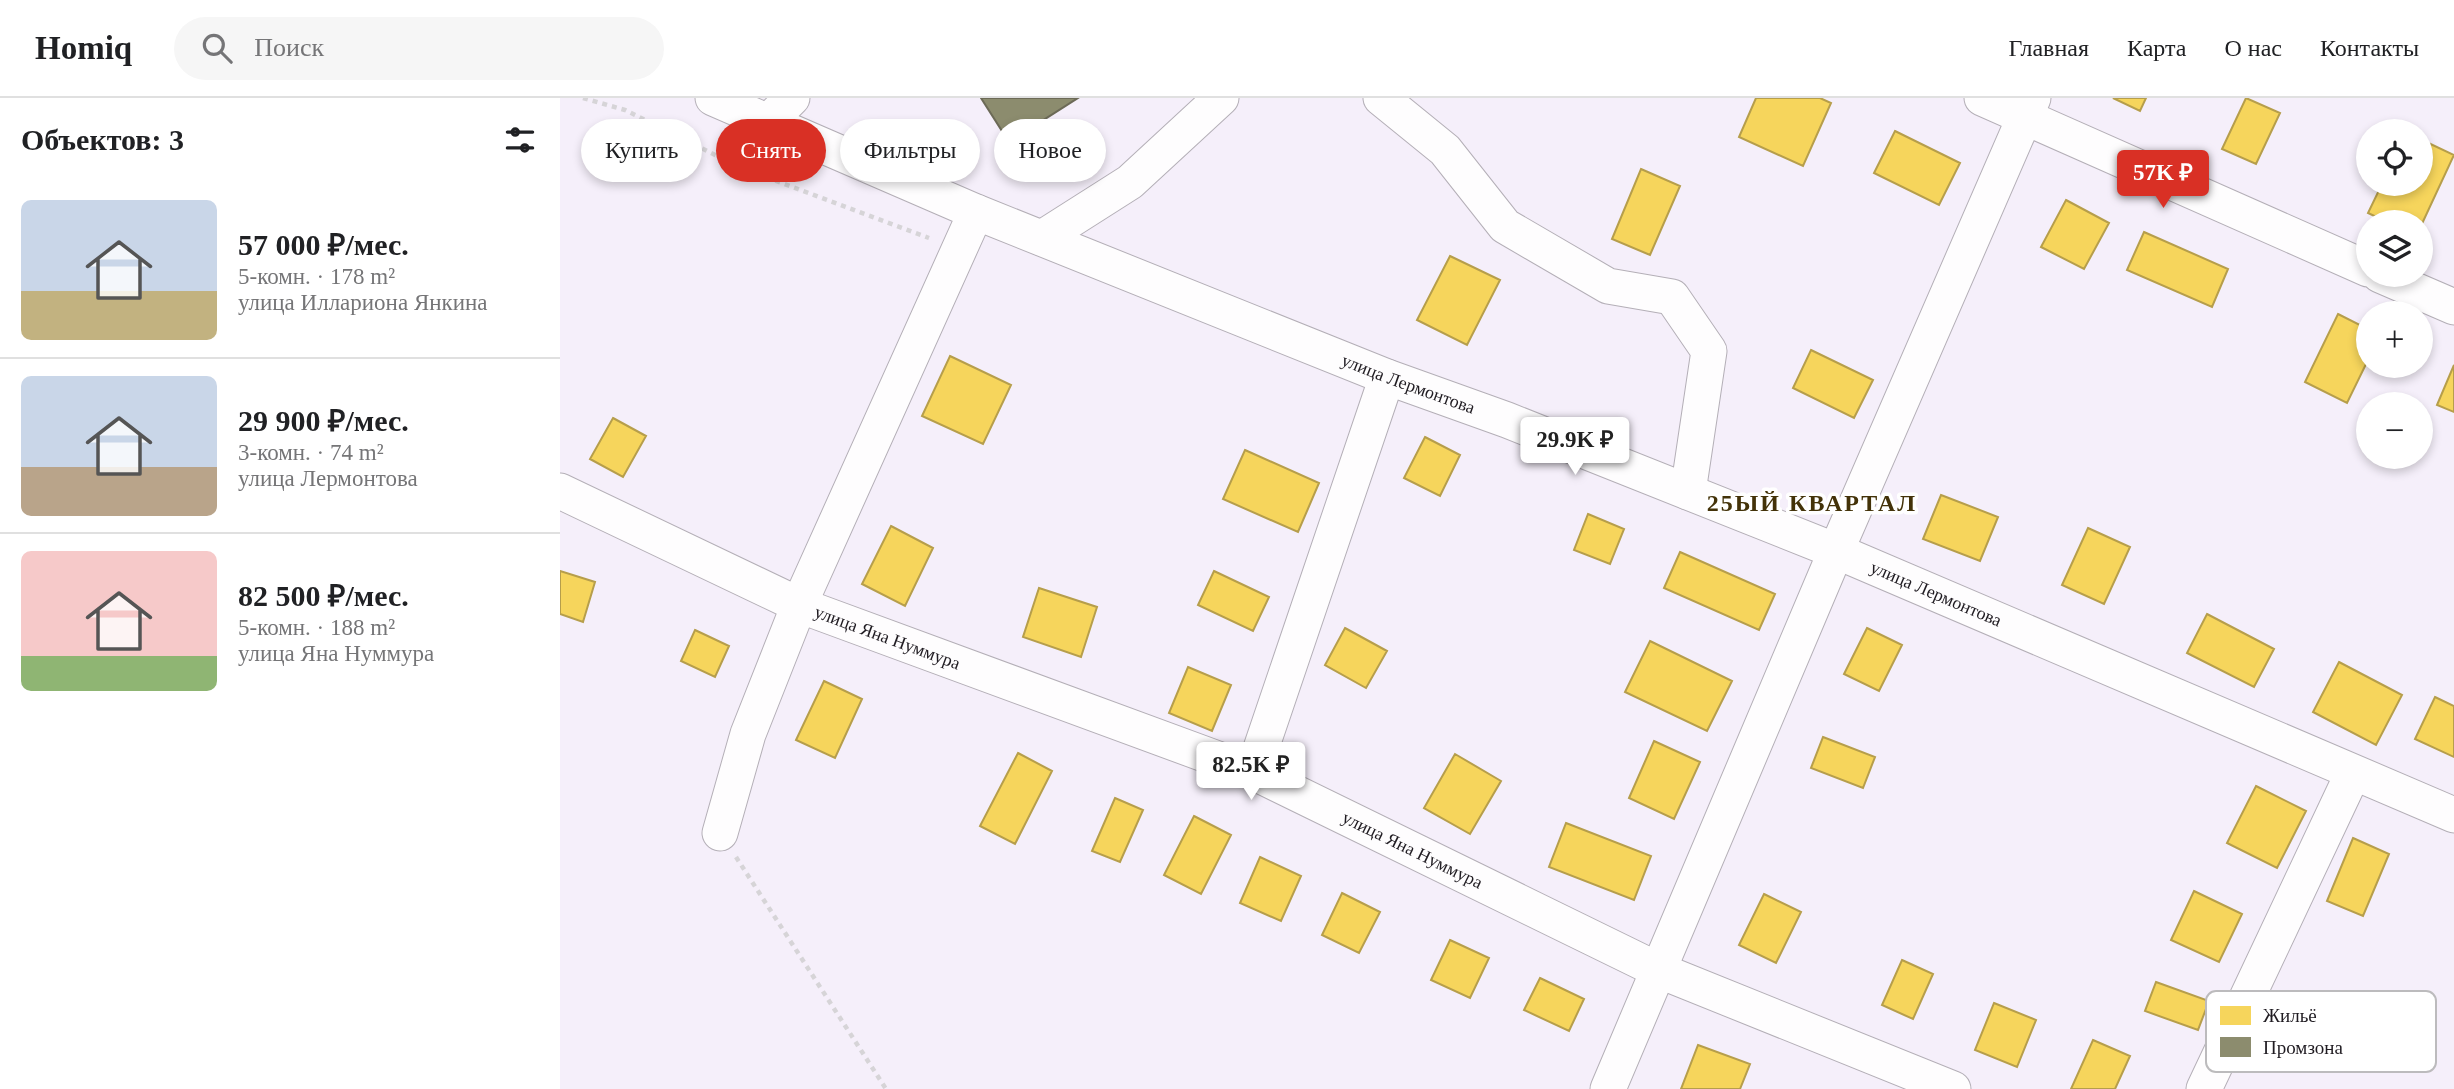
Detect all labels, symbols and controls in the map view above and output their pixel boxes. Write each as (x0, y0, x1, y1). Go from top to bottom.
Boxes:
search box (174, 17, 664, 80)
icon: search (198, 29, 236, 67)
text: Homiq (35, 30, 132, 66)
text: Поиск (254, 33, 324, 62)
text: Главная (2008, 35, 2089, 61)
text: Карта (2127, 35, 2186, 61)
text: О нас (2224, 35, 2282, 61)
text: Контакты (2320, 35, 2419, 61)
chip: Купить (581, 119, 702, 182)
chip: Снять (716, 119, 826, 182)
chip: Фильтры (840, 119, 980, 182)
chip: Новое (994, 119, 1106, 182)
map controls (2356, 119, 2433, 469)
button: locate (2356, 119, 2433, 196)
icon: filters (501, 121, 539, 159)
text: Объектов: 3 (21, 123, 184, 156)
pin: 57K ₽ (2114, 150, 2212, 210)
text: 57K ₽ (2133, 160, 2193, 185)
button: layers (2356, 210, 2433, 287)
icon: home (77, 228, 161, 312)
text: 57 000 ₽/мес. (238, 228, 409, 261)
text: 5-комн. · 178 m² (238, 264, 395, 289)
text: улица Иллариона Янкина (238, 290, 488, 315)
button: + (2356, 301, 2433, 378)
street label: улица Лермонтова (1339, 350, 1478, 418)
button: − (2356, 392, 2433, 469)
icon: home (77, 404, 161, 488)
text: 29 900 ₽/мес. (238, 404, 409, 437)
pin: 29.9K ₽ (1510, 418, 1640, 477)
text: 29.9K ₽ (1536, 427, 1614, 452)
text: 3-комн. · 74 m² (238, 440, 384, 465)
text: улица Лермонтова (238, 466, 418, 491)
district label: 25ЫЙ КВАРТАЛ (1707, 490, 1917, 516)
street label: улица Лермонтова (1867, 557, 2005, 631)
icon: home (77, 579, 161, 663)
text: 82 500 ₽/мес. (238, 579, 409, 612)
street label: улица Яна Нуммура (812, 602, 963, 673)
text: 5-комн. · 188 m² (238, 615, 395, 640)
text: улица Яна Нуммура (238, 641, 434, 666)
pin: 82.5K ₽ (1186, 742, 1316, 802)
text: 82.5K ₽ (1212, 752, 1290, 777)
street label: улица Яна Нуммура (1339, 807, 1486, 893)
legend (2206, 991, 2436, 1072)
text: Жильё (2263, 1005, 2317, 1026)
text: Промзона (2263, 1037, 2343, 1058)

